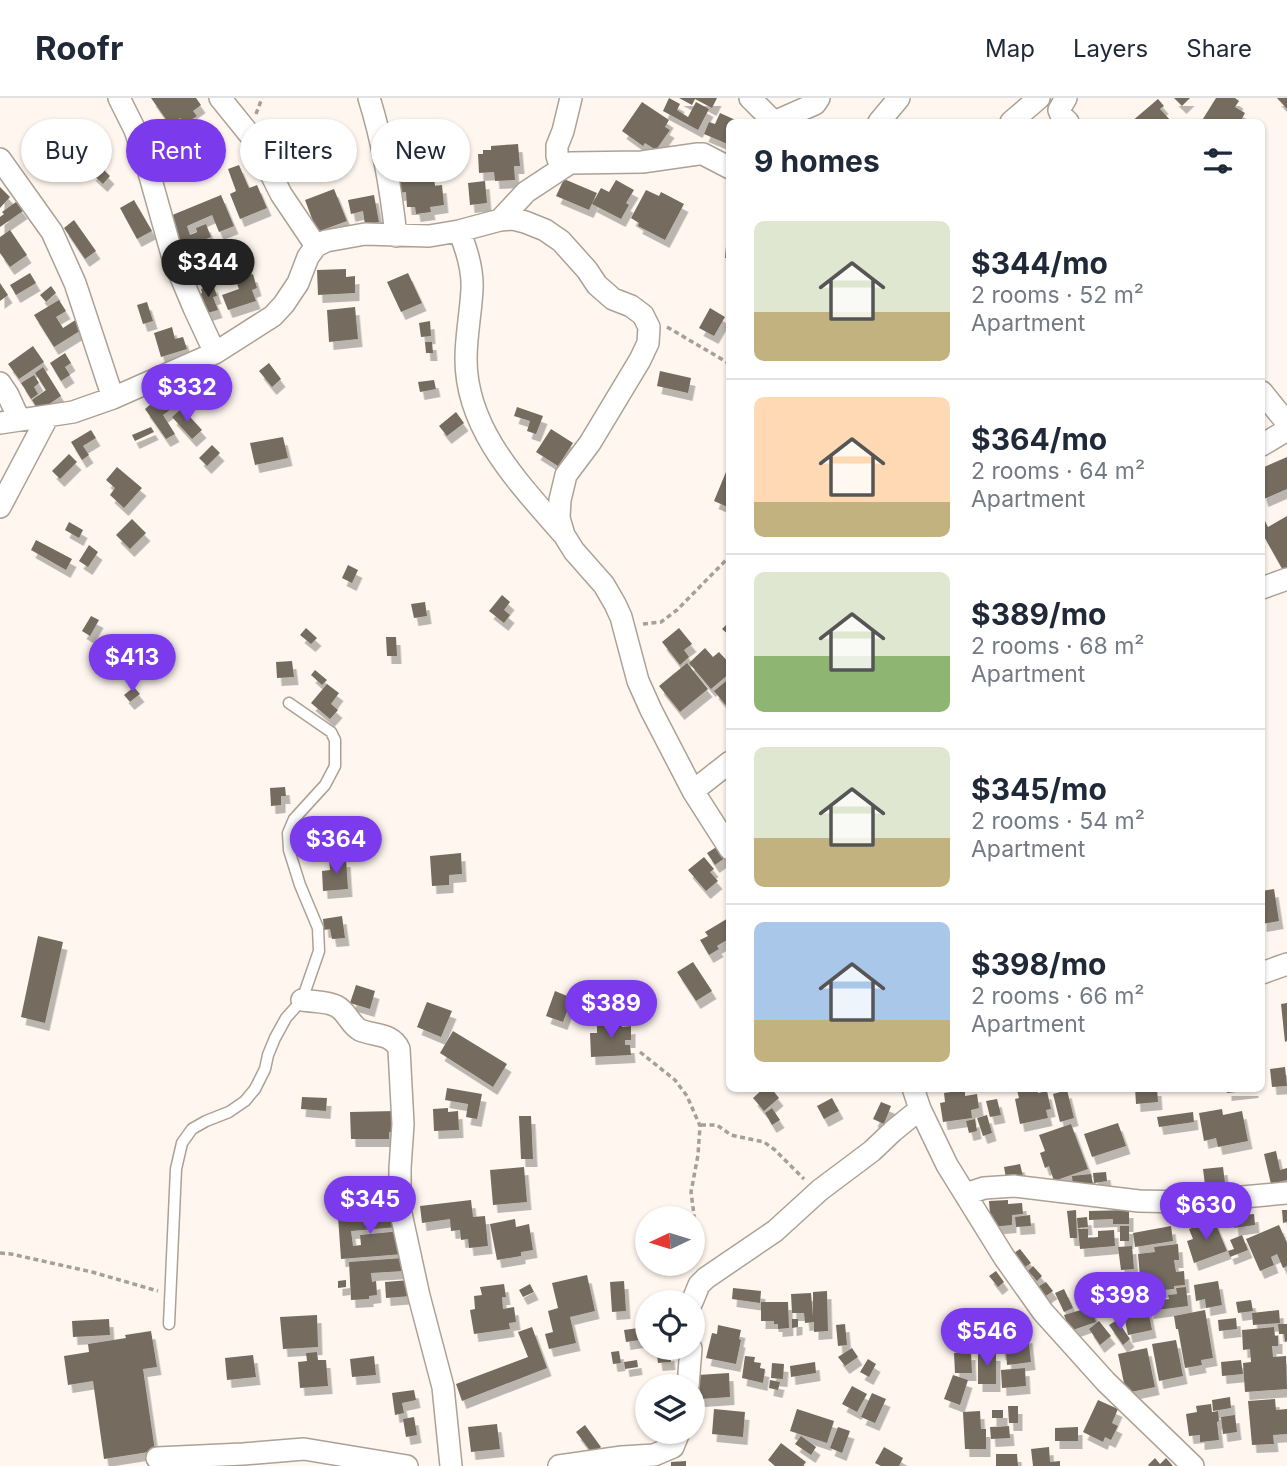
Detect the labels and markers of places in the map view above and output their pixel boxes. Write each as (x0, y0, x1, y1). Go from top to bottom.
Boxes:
pin: $344 (167, 240, 249, 299)
pin: $332 (146, 364, 228, 424)
pin: $413 (91, 634, 173, 694)
pin: $364 (295, 816, 377, 876)
pin: $389 (570, 981, 652, 1040)
pin: $345 (329, 1176, 411, 1236)
pin: $630 (1165, 1182, 1247, 1242)
pin: $398 (1079, 1272, 1161, 1332)
pin: $546 (946, 1308, 1028, 1368)

